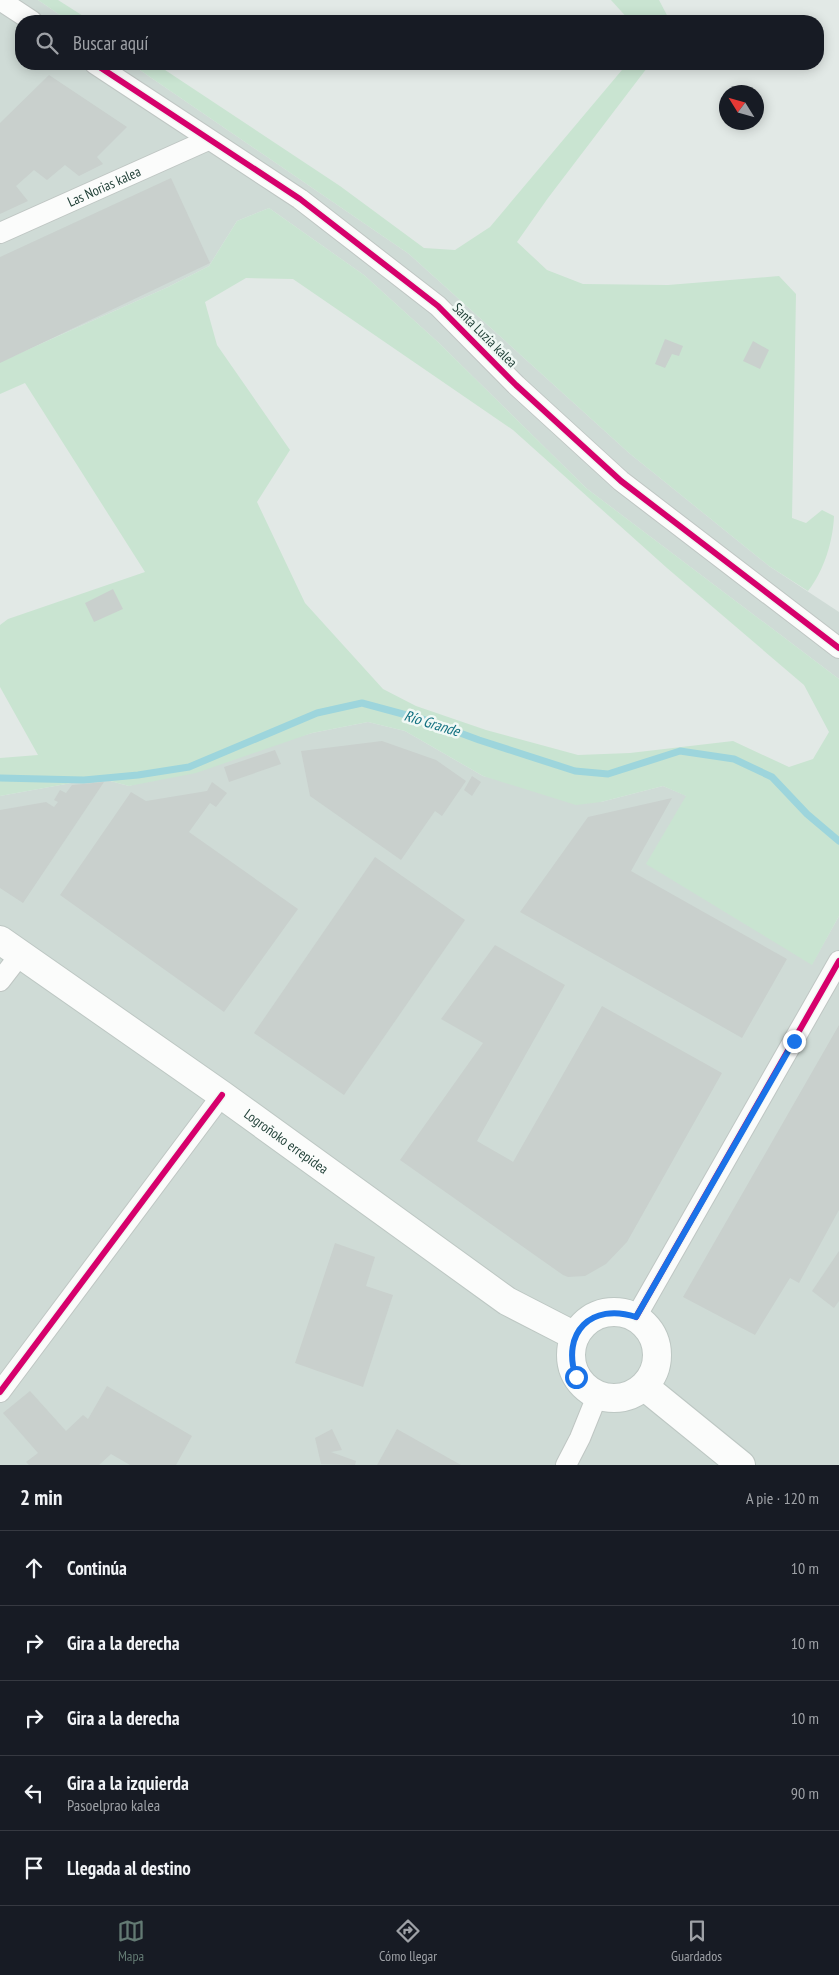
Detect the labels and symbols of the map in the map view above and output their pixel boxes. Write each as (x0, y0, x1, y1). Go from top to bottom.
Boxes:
north arrow (719, 85, 764, 130)
street label: Las Norias kalea (65, 162, 144, 211)
street label: Santa Luzia kalea (449, 299, 521, 371)
water label: Río Grande (402, 706, 463, 741)
route end (783, 1030, 806, 1053)
street label: Logroñoko errepidea (241, 1105, 332, 1178)
route start (565, 1366, 588, 1389)

